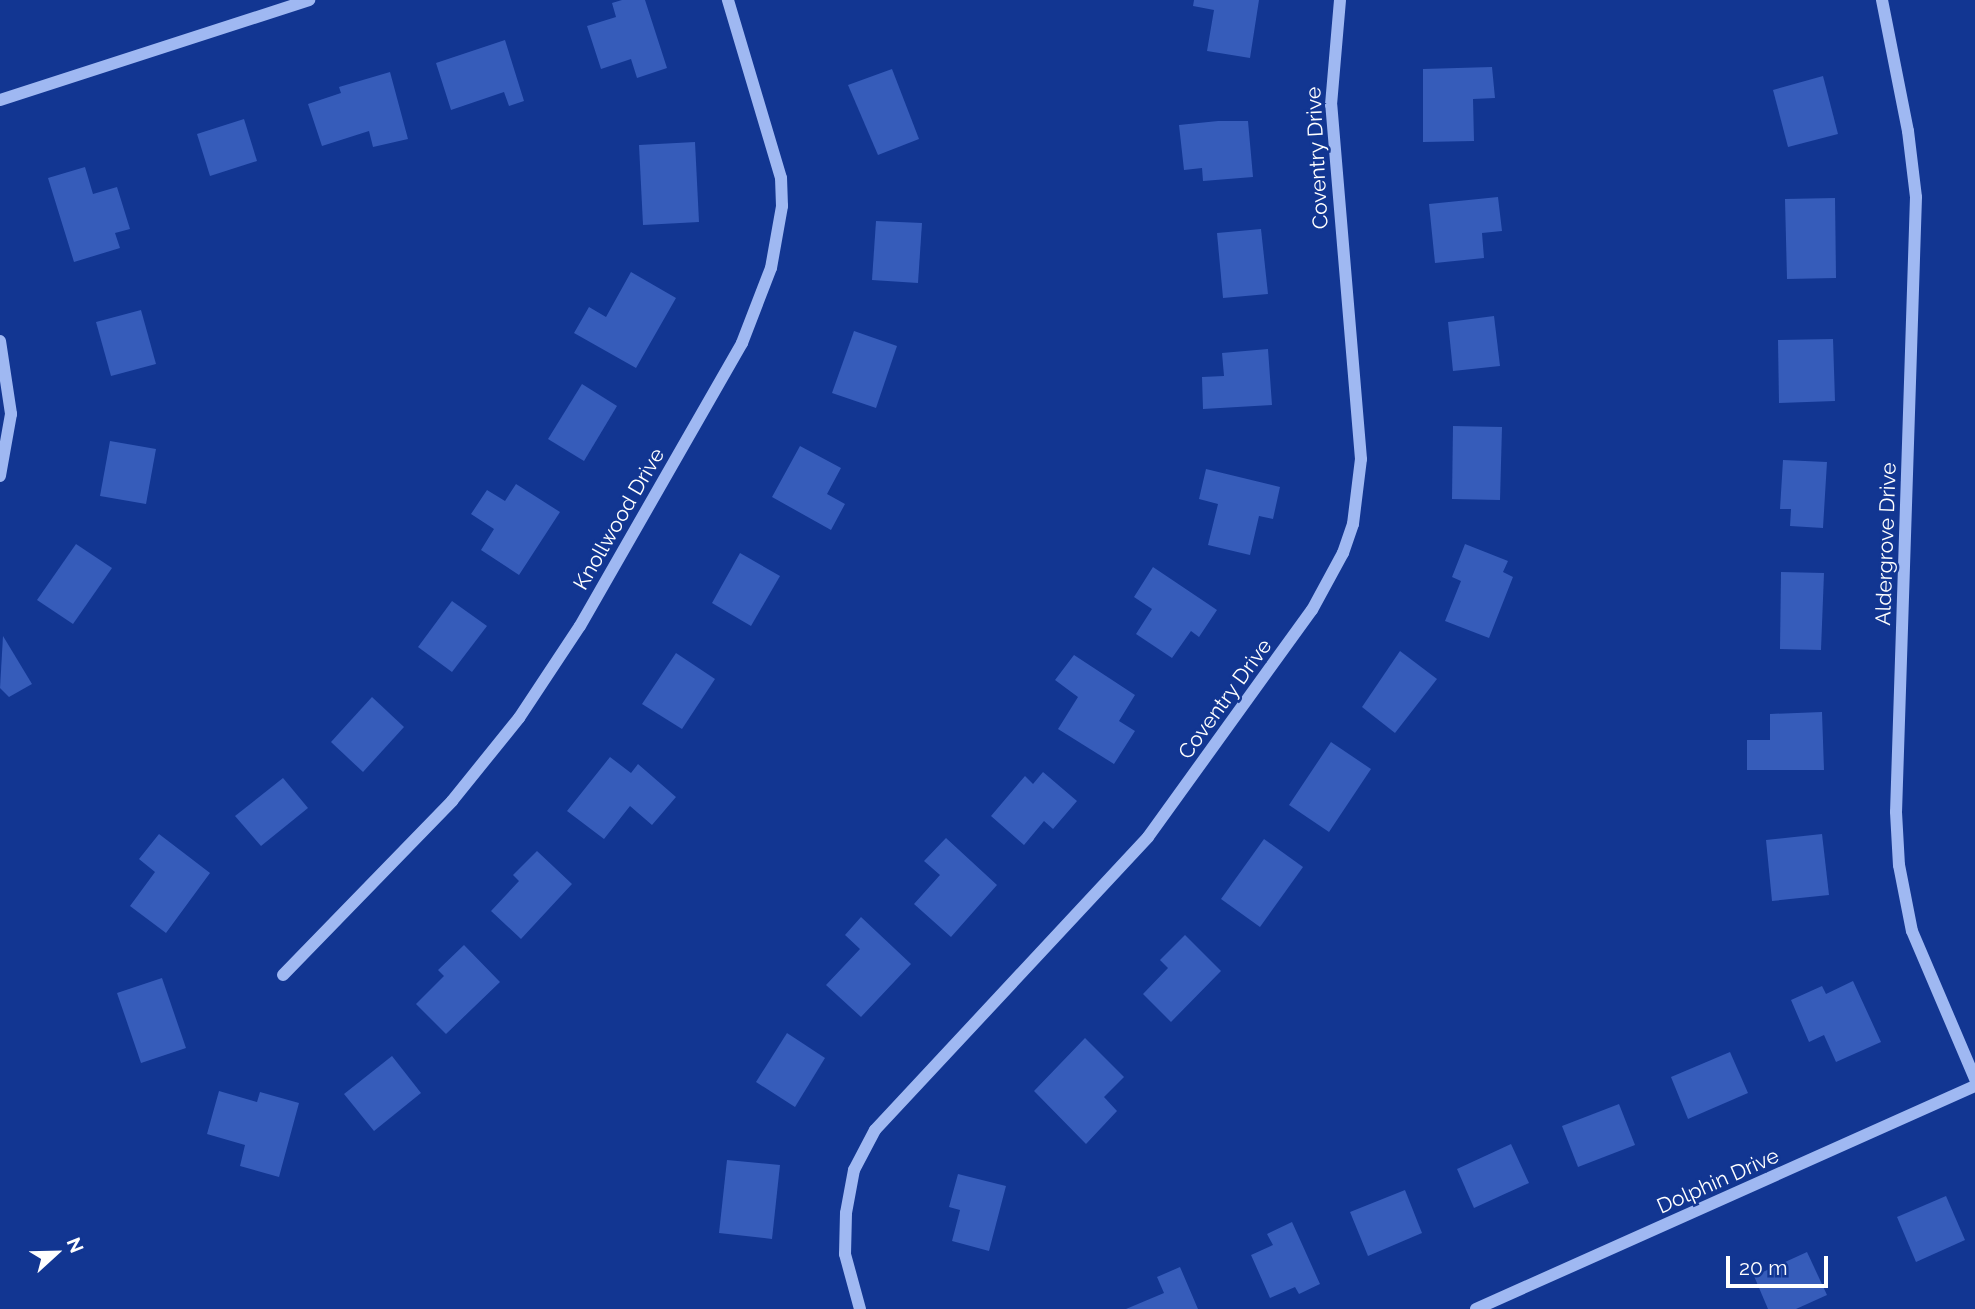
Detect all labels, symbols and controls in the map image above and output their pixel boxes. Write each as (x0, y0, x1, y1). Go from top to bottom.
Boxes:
street label: Coventry Drive (1301, 86, 1333, 230)
street label: Knollwood Drive (568, 444, 670, 594)
street label: Aldergrove Drive (1871, 462, 1901, 626)
street label: Coventry Drive (1173, 634, 1277, 764)
street label: Dolphin Drive (1653, 1143, 1783, 1219)
north arrow (21, 1218, 91, 1288)
text: N (63, 1234, 88, 1256)
scale bar (1730, 1242, 1832, 1286)
text: 20 m (1739, 1255, 1787, 1280)

